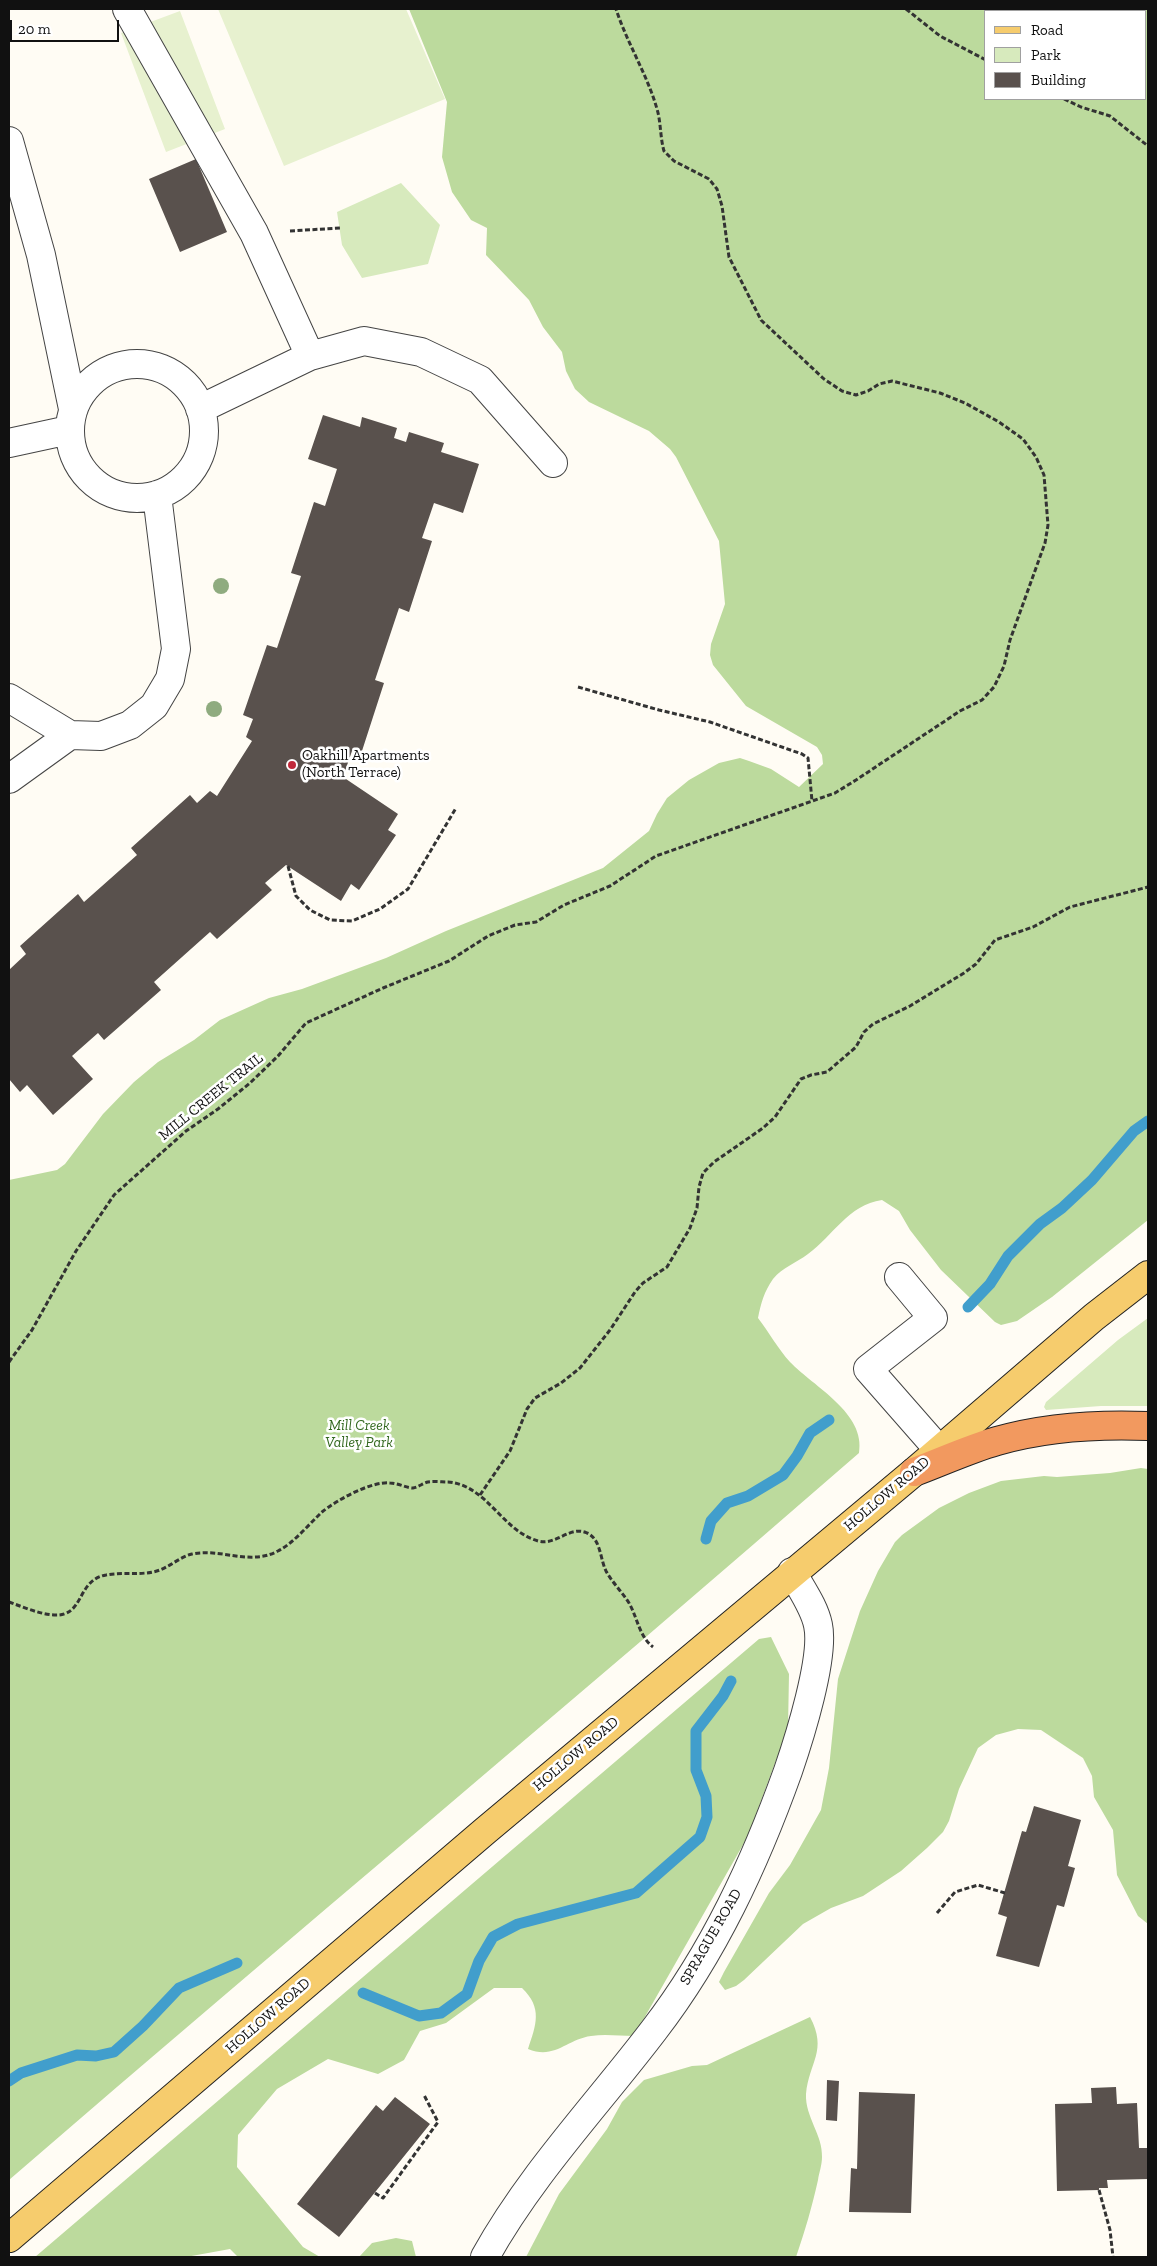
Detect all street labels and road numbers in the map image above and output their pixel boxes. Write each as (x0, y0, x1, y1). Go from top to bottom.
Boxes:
street label: MILL CREEK TRAIL (155, 1050, 267, 1144)
street label: HOLLOW ROAD (841, 1453, 933, 1535)
street label: HOLLOW ROAD (530, 1713, 622, 1795)
street label: SPRAGUE ROAD (676, 1886, 746, 1988)
street label: HOLLOW ROAD (222, 1974, 314, 2058)

